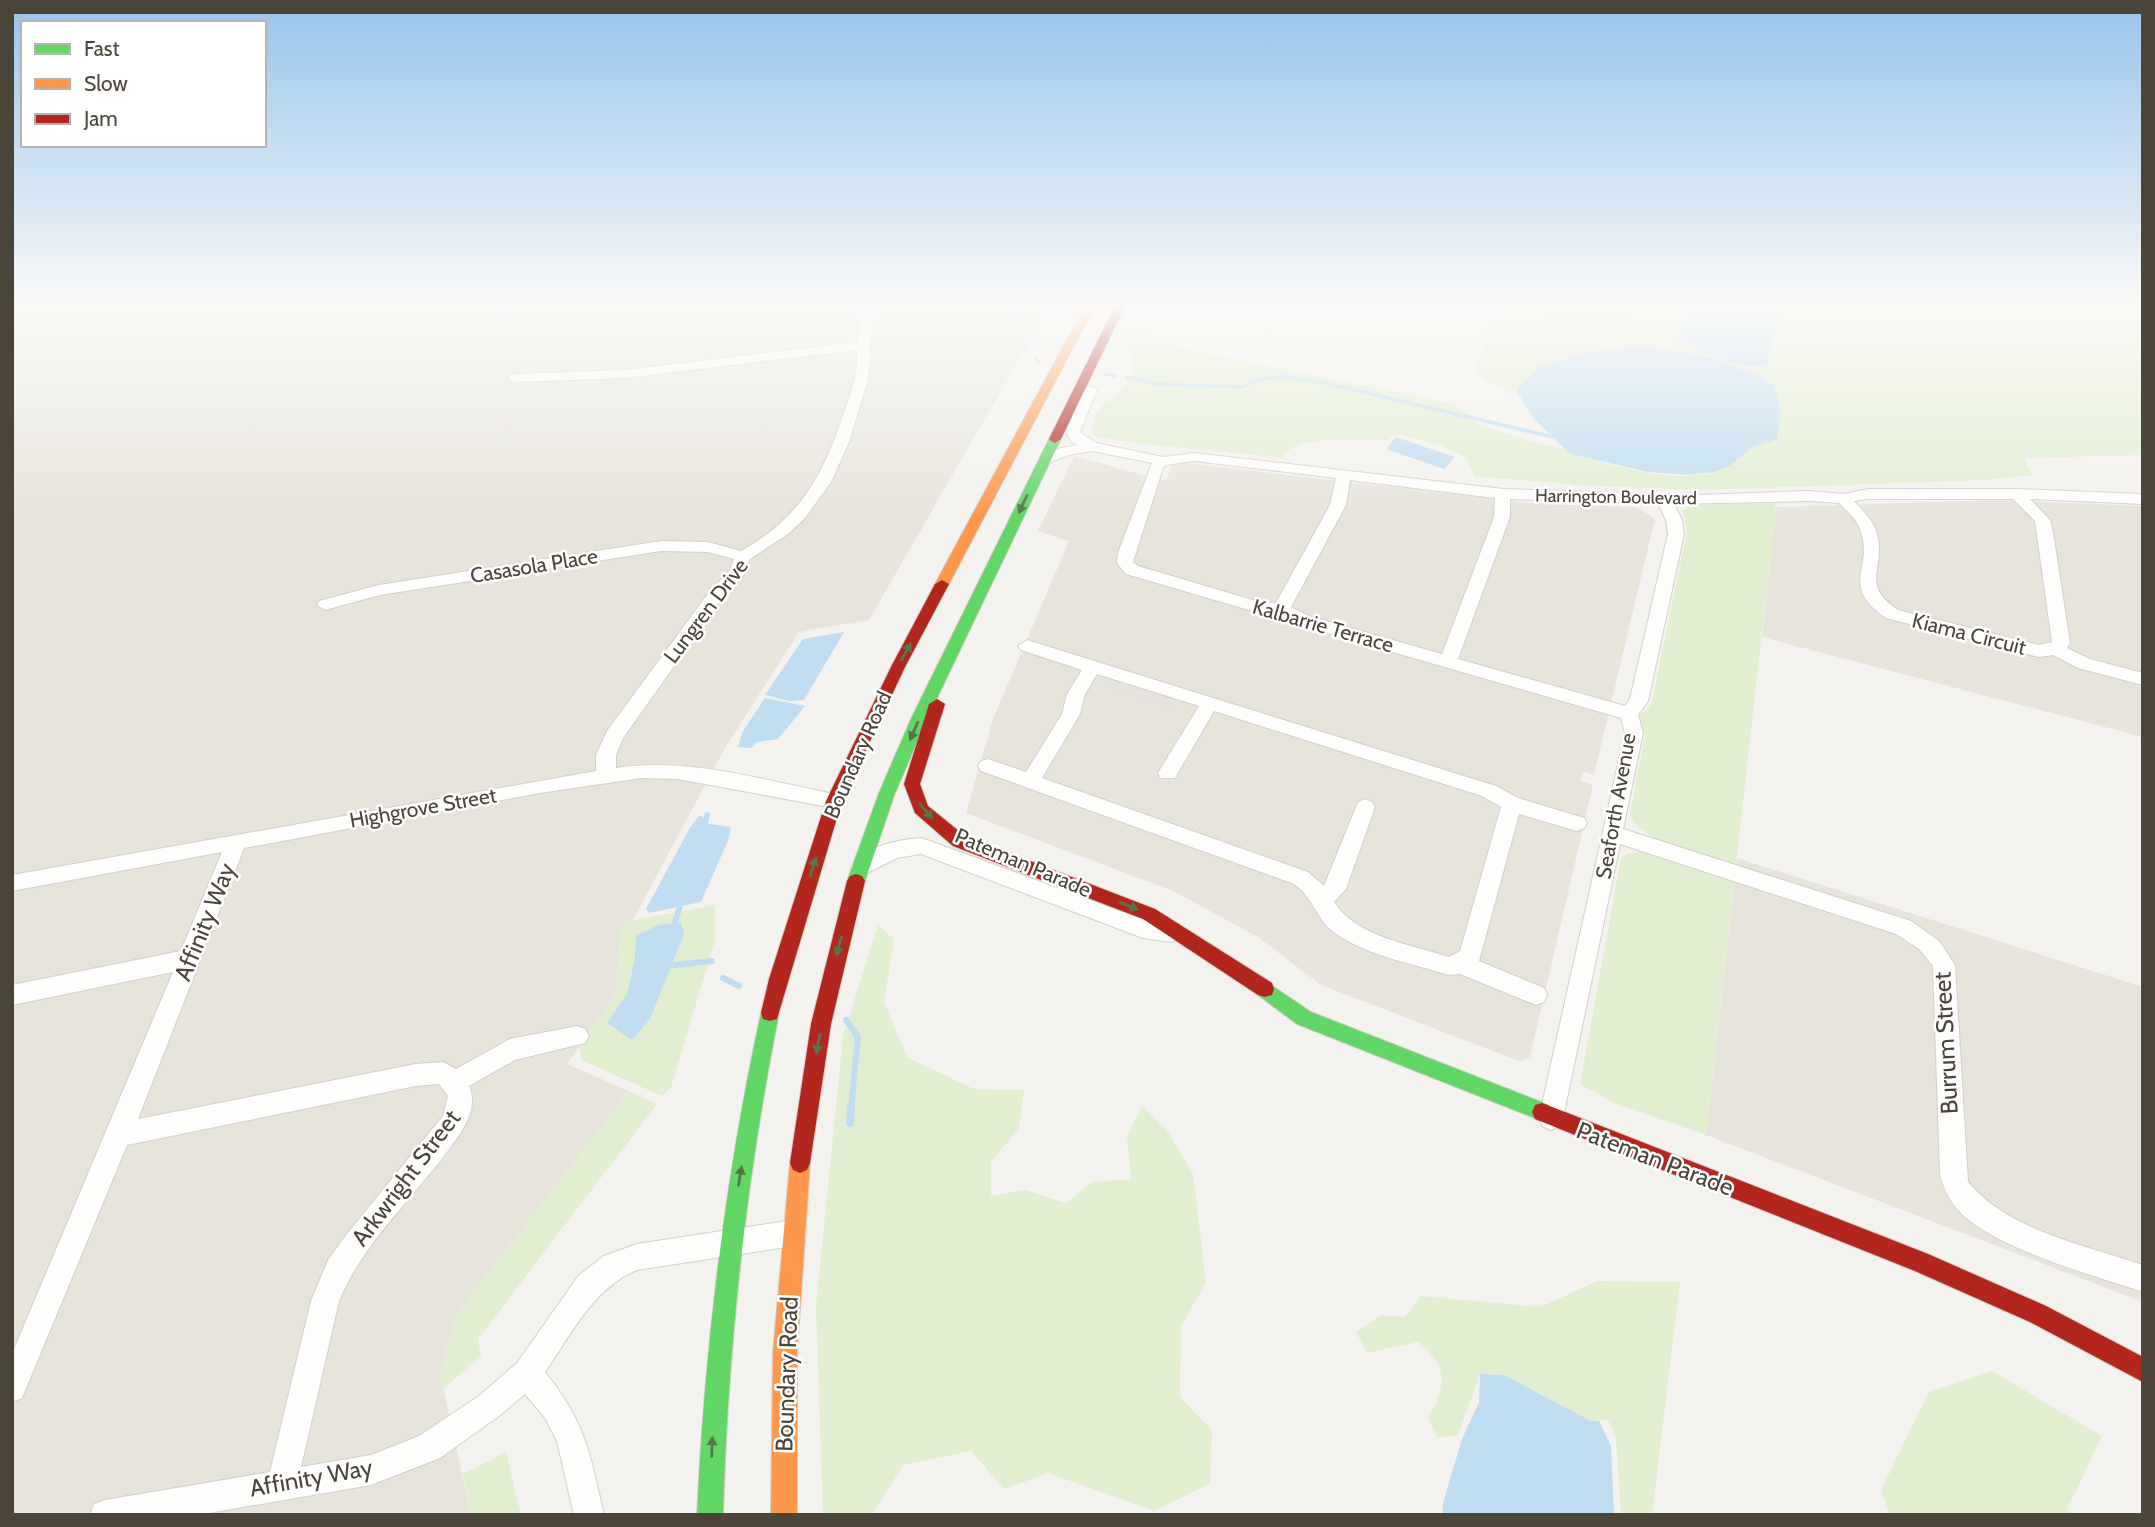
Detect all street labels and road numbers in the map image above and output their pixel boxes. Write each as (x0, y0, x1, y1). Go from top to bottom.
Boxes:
street label: Harrington Boulevard (1535, 485, 1697, 509)
street label: Casasola Place (468, 543, 600, 588)
street label: Lungren Drive (658, 553, 753, 668)
street label: Kalbarrie Terrace (1250, 593, 1397, 658)
street label: Kiama Circuit (1910, 607, 2029, 660)
street label: Boundary Road (818, 688, 897, 822)
street label: Seaforth Avenue (1590, 731, 1641, 881)
street label: Highgrove Street (348, 782, 498, 833)
street label: Pateman Parade (952, 823, 1095, 902)
street label: Affinity Way (168, 859, 241, 985)
street label: Burrum Street (1927, 971, 1964, 1115)
street label: Arkwright Street (345, 1104, 466, 1252)
street label: Pateman Parade (1573, 1115, 1738, 1202)
street label: Boundary Road (769, 1296, 804, 1452)
street label: Affinity Way (247, 1452, 375, 1503)

